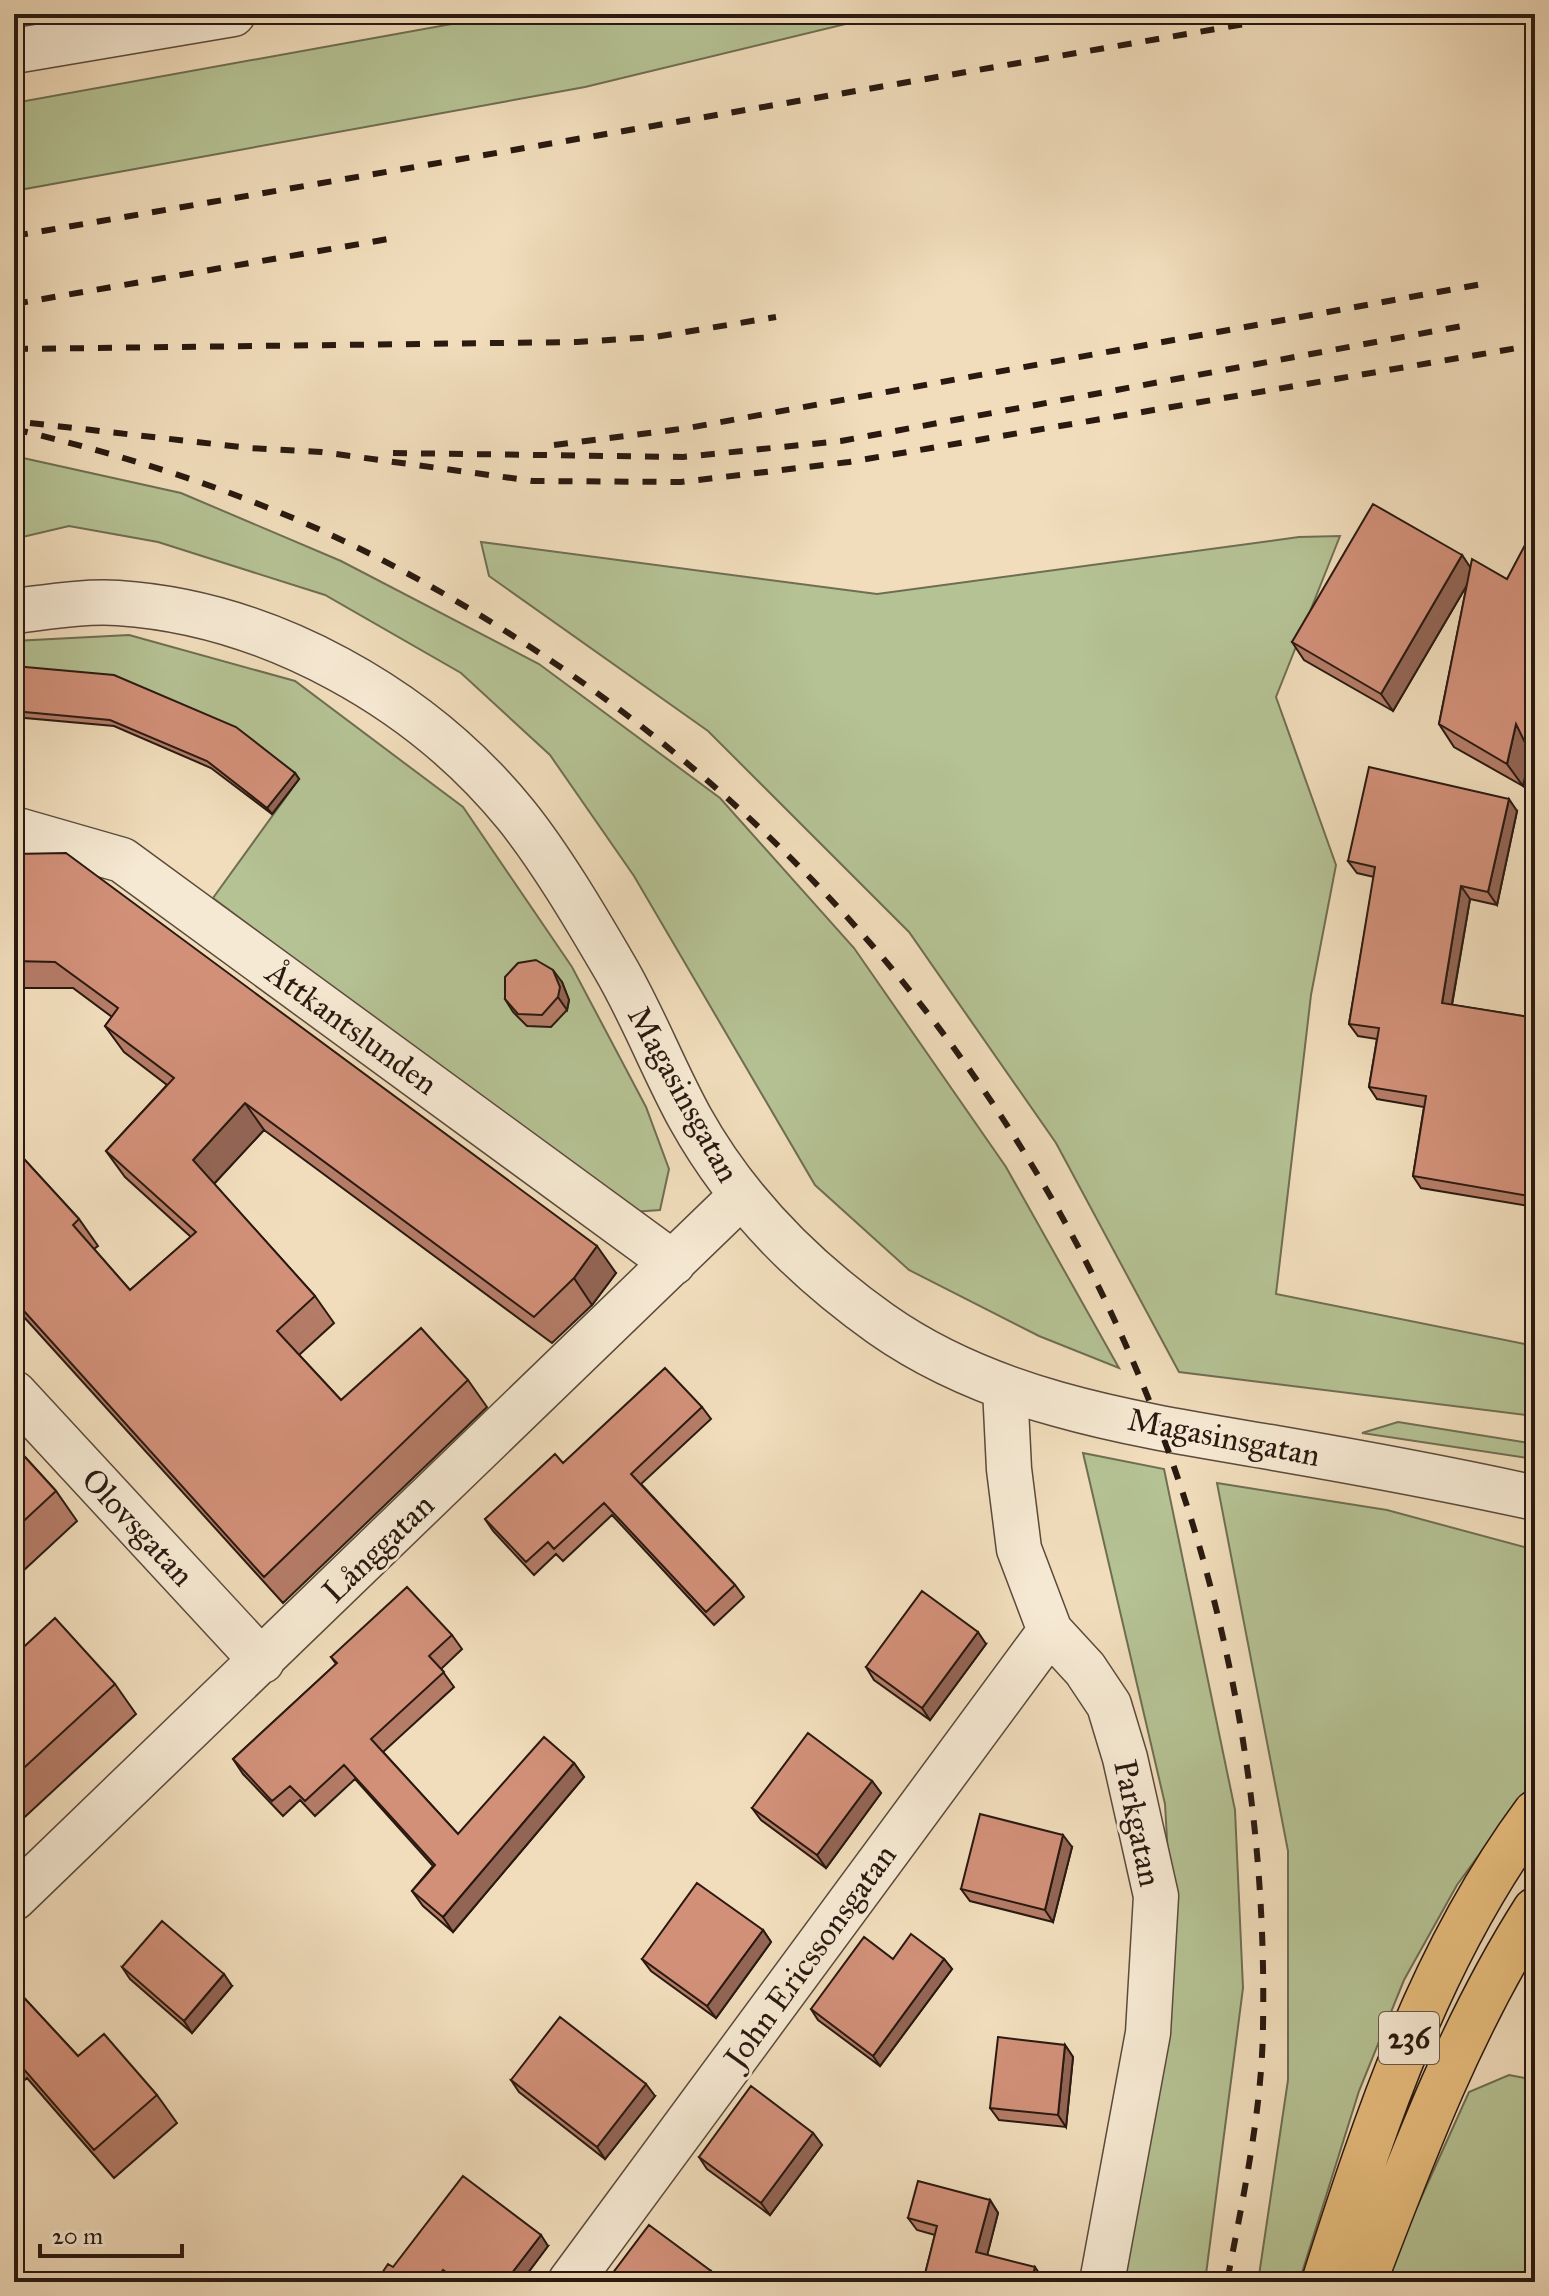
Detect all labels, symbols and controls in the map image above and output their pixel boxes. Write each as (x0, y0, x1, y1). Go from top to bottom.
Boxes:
street label: Åttkantslunden (257, 952, 445, 1104)
street label: Magasinsgatan (619, 1000, 748, 1189)
street label: Magasinsgatan (1124, 1400, 1323, 1475)
street label: Olovsgatan (73, 1460, 202, 1594)
street label: Långgatan (314, 1486, 442, 1611)
street label: Parkgatan (1105, 1756, 1170, 1890)
street label: John Ericssonsgatan (714, 1837, 905, 2078)
road number: 236 (1379, 2012, 1439, 2064)
scale bar (40, 2208, 182, 2258)
text: 20 m (52, 2221, 103, 2251)

